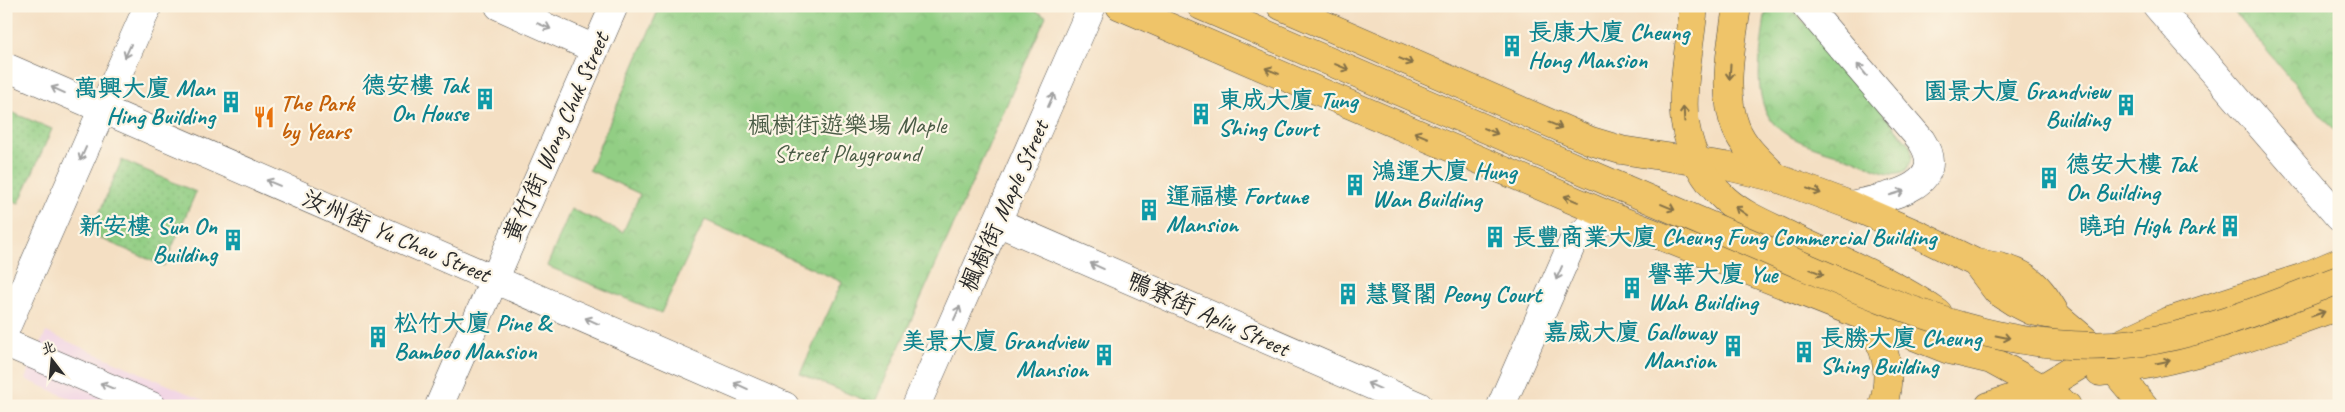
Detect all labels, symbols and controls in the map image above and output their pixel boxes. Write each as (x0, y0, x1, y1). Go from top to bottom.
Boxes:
place label: 長康大廈 Cheung Hong Mansion (1528, 17, 1692, 75)
one-way arrow (536, 21, 551, 31)
street label: 黃竹街 Wong Chuk Street (496, 26, 616, 246)
building icon: 長康大廈 Cheung Hong Mansion (1499, 33, 1525, 59)
one-way arrow (123, 43, 133, 58)
one-way arrow (1398, 56, 1413, 66)
one-way arrow (1334, 63, 1349, 72)
one-way arrow (1725, 64, 1735, 80)
one-way arrow (1856, 64, 1867, 77)
one-way arrow (1265, 66, 1280, 76)
place label: 德安樓 Tak On House (362, 70, 470, 128)
place label: 萬興大廈 Man Hing Building (74, 73, 217, 131)
place label: 園景大廈 Grandview Building (1923, 76, 2113, 134)
one-way arrow (51, 84, 66, 94)
place label: 東成大廈 Tung Shing Court (1218, 85, 1360, 143)
building icon: 德安樓 Tak On House (472, 86, 498, 112)
place label: The Park by Years (280, 88, 356, 146)
building icon: 萬興大廈 Man Hing Building (218, 89, 244, 115)
building icon: 園景大廈 Grandview Building (2113, 92, 2139, 118)
one-way arrow (1046, 93, 1056, 108)
building icon: 東成大廈 Tung Shing Court (1188, 101, 1214, 127)
restaurant icon: The Park by Years (251, 104, 277, 130)
one-way arrow (1680, 106, 1689, 122)
park label: 楓樹街遊樂場 Maple Street Playground (748, 110, 948, 168)
street label: 楓樹街 Maple Street (953, 114, 1056, 296)
one-way arrow (1547, 121, 1562, 131)
one-way arrow (1483, 127, 1498, 137)
one-way arrow (1414, 130, 1429, 140)
one-way arrow (77, 146, 87, 161)
place label: 德安大樓 Tak On Building (2066, 149, 2198, 207)
place label: 鴻運大廈 Hung Wan Building (1372, 156, 1518, 214)
building icon: 德安大樓 Tak On Building (2036, 165, 2062, 191)
building icon: 鴻運大廈 Hung Wan Building (1342, 172, 1368, 198)
one-way arrow (266, 178, 281, 188)
place label: 運福樓 Fortune Mansion (1166, 181, 1310, 239)
street label: 汝州街 Yu Chau Street (297, 183, 496, 290)
one-way arrow (1805, 187, 1821, 196)
one-way arrow (1889, 188, 1905, 198)
one-way arrow (1563, 194, 1578, 203)
building icon: 運福樓 Fortune Mansion (1136, 197, 1162, 223)
one-way arrow (1660, 203, 1675, 213)
one-way arrow (1734, 206, 1748, 216)
place label: 新安樓 Sun On Building (79, 211, 219, 269)
place label: 曉珀 High Park (2078, 211, 2216, 241)
building icon: 曉珀 High Park (2217, 213, 2243, 239)
place label: 長豐商業大廈 Cheung Fung Commercial Building (1512, 222, 1938, 252)
building icon: 長豐商業大廈 Cheung Fung Commercial Building (1482, 224, 1508, 250)
building icon: 新安樓 Sun On Building (220, 227, 246, 253)
place label: 譽華大廈 Yue Wah Building (1648, 259, 1779, 317)
one-way arrow (1090, 260, 1105, 270)
street label: 鴨寮街 Apliu Street (1122, 265, 1295, 364)
one-way arrow (1554, 265, 1564, 280)
one-way arrow (1809, 268, 1824, 278)
building icon: 譽華大廈 Yue Wah Building (1619, 275, 1645, 301)
place label: 慧賢閣 Peony Court (1365, 279, 1544, 309)
building icon: 慧賢閣 Peony Court (1335, 281, 1361, 307)
one-way arrow (952, 306, 962, 321)
place label: 松竹大廈 Pine & Bamboo Mansion (394, 308, 554, 366)
one-way arrow (2310, 308, 2326, 318)
one-way arrow (585, 316, 600, 326)
place label: 嘉威大廈 Galloway Mansion (1544, 317, 1719, 375)
place label: 長勝大廈 Cheung Shing Building (1820, 323, 1984, 381)
building icon: 松竹大廈 Pine & Bamboo Mansion (365, 324, 391, 350)
place label: 美景大廈 Grandview Mansion (901, 326, 1091, 384)
building icon: 嘉威大廈 Galloway Mansion (1720, 333, 1746, 359)
one-way arrow (1995, 333, 2011, 342)
north arrow (28, 334, 78, 384)
text: 北 (39, 338, 58, 358)
building icon: 長勝大廈 Cheung Shing Building (1791, 339, 1817, 365)
building icon: 美景大廈 Grandview Mansion (1091, 342, 1117, 368)
one-way arrow (2155, 356, 2171, 366)
one-way arrow (100, 381, 115, 391)
one-way arrow (734, 381, 749, 391)
one-way arrow (1367, 381, 1382, 391)

